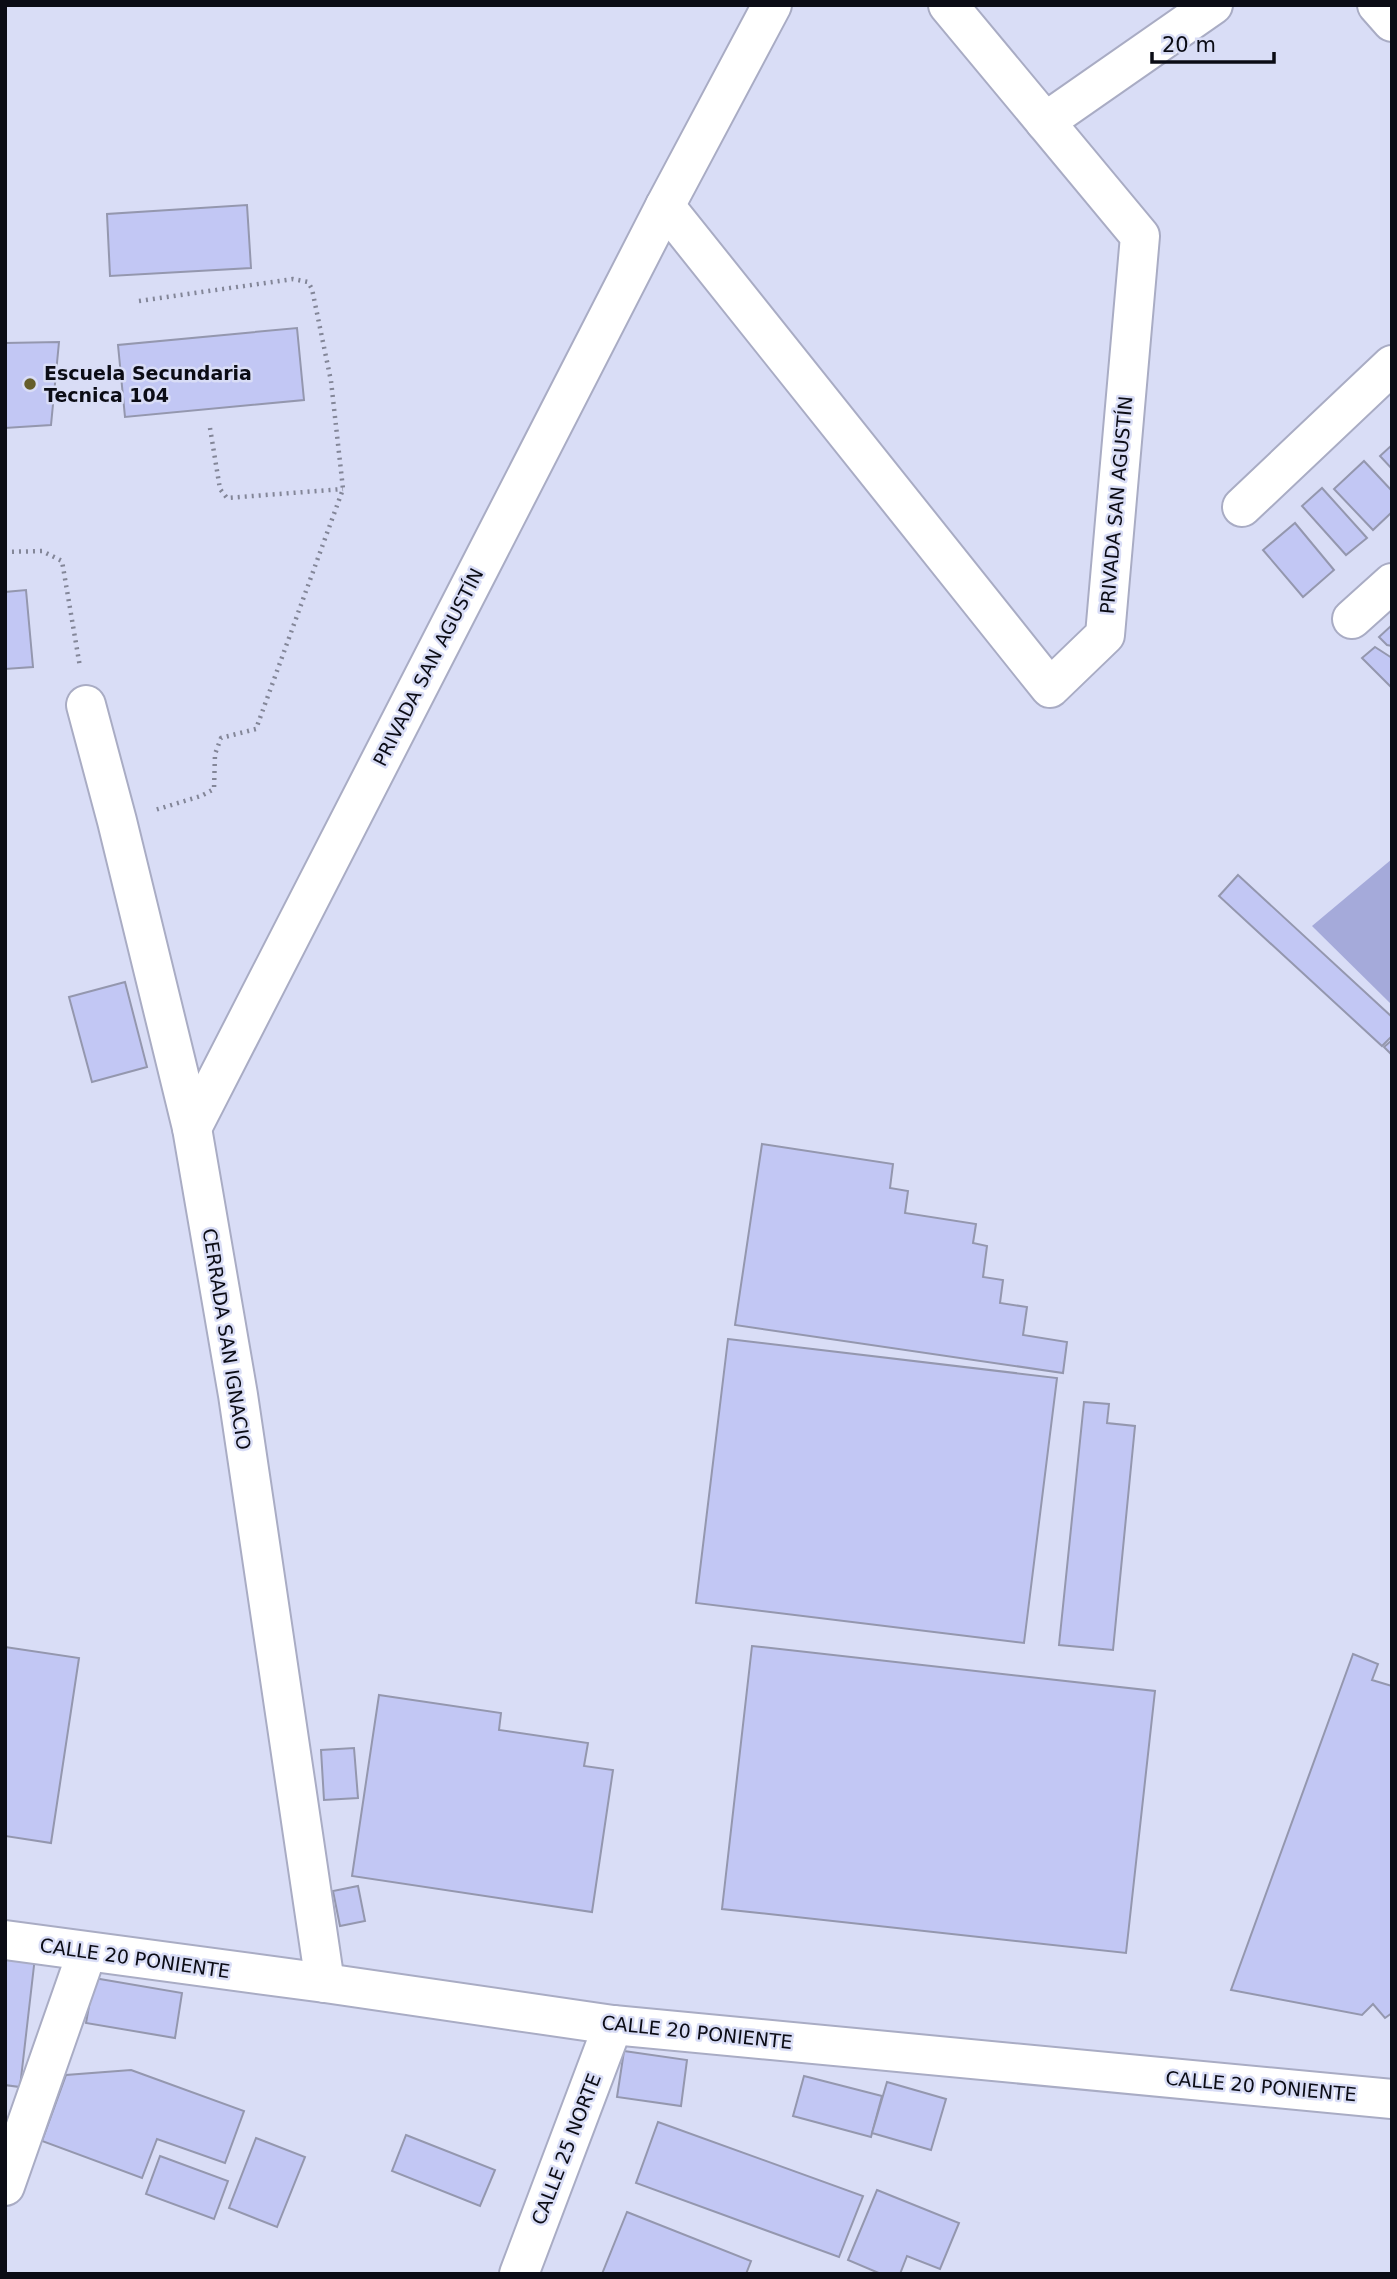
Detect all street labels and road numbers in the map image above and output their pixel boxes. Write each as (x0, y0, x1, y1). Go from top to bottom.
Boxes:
street label: PRIVADA SAN AGUSTÍN (1096, 395, 1136, 615)
street label: PRIVADA SAN AGUSTÍN (369, 565, 487, 769)
street label: CERRADA SAN IGNACIO (199, 1227, 255, 1451)
street label: CALLE 20 PONIENTE (39, 1934, 231, 1982)
street label: CALLE 20 PONIENTE (600, 2011, 794, 2053)
street label: CALLE 20 PONIENTE (1165, 2067, 1357, 2105)
street label: CALLE 25 NORTE (527, 2070, 605, 2228)

